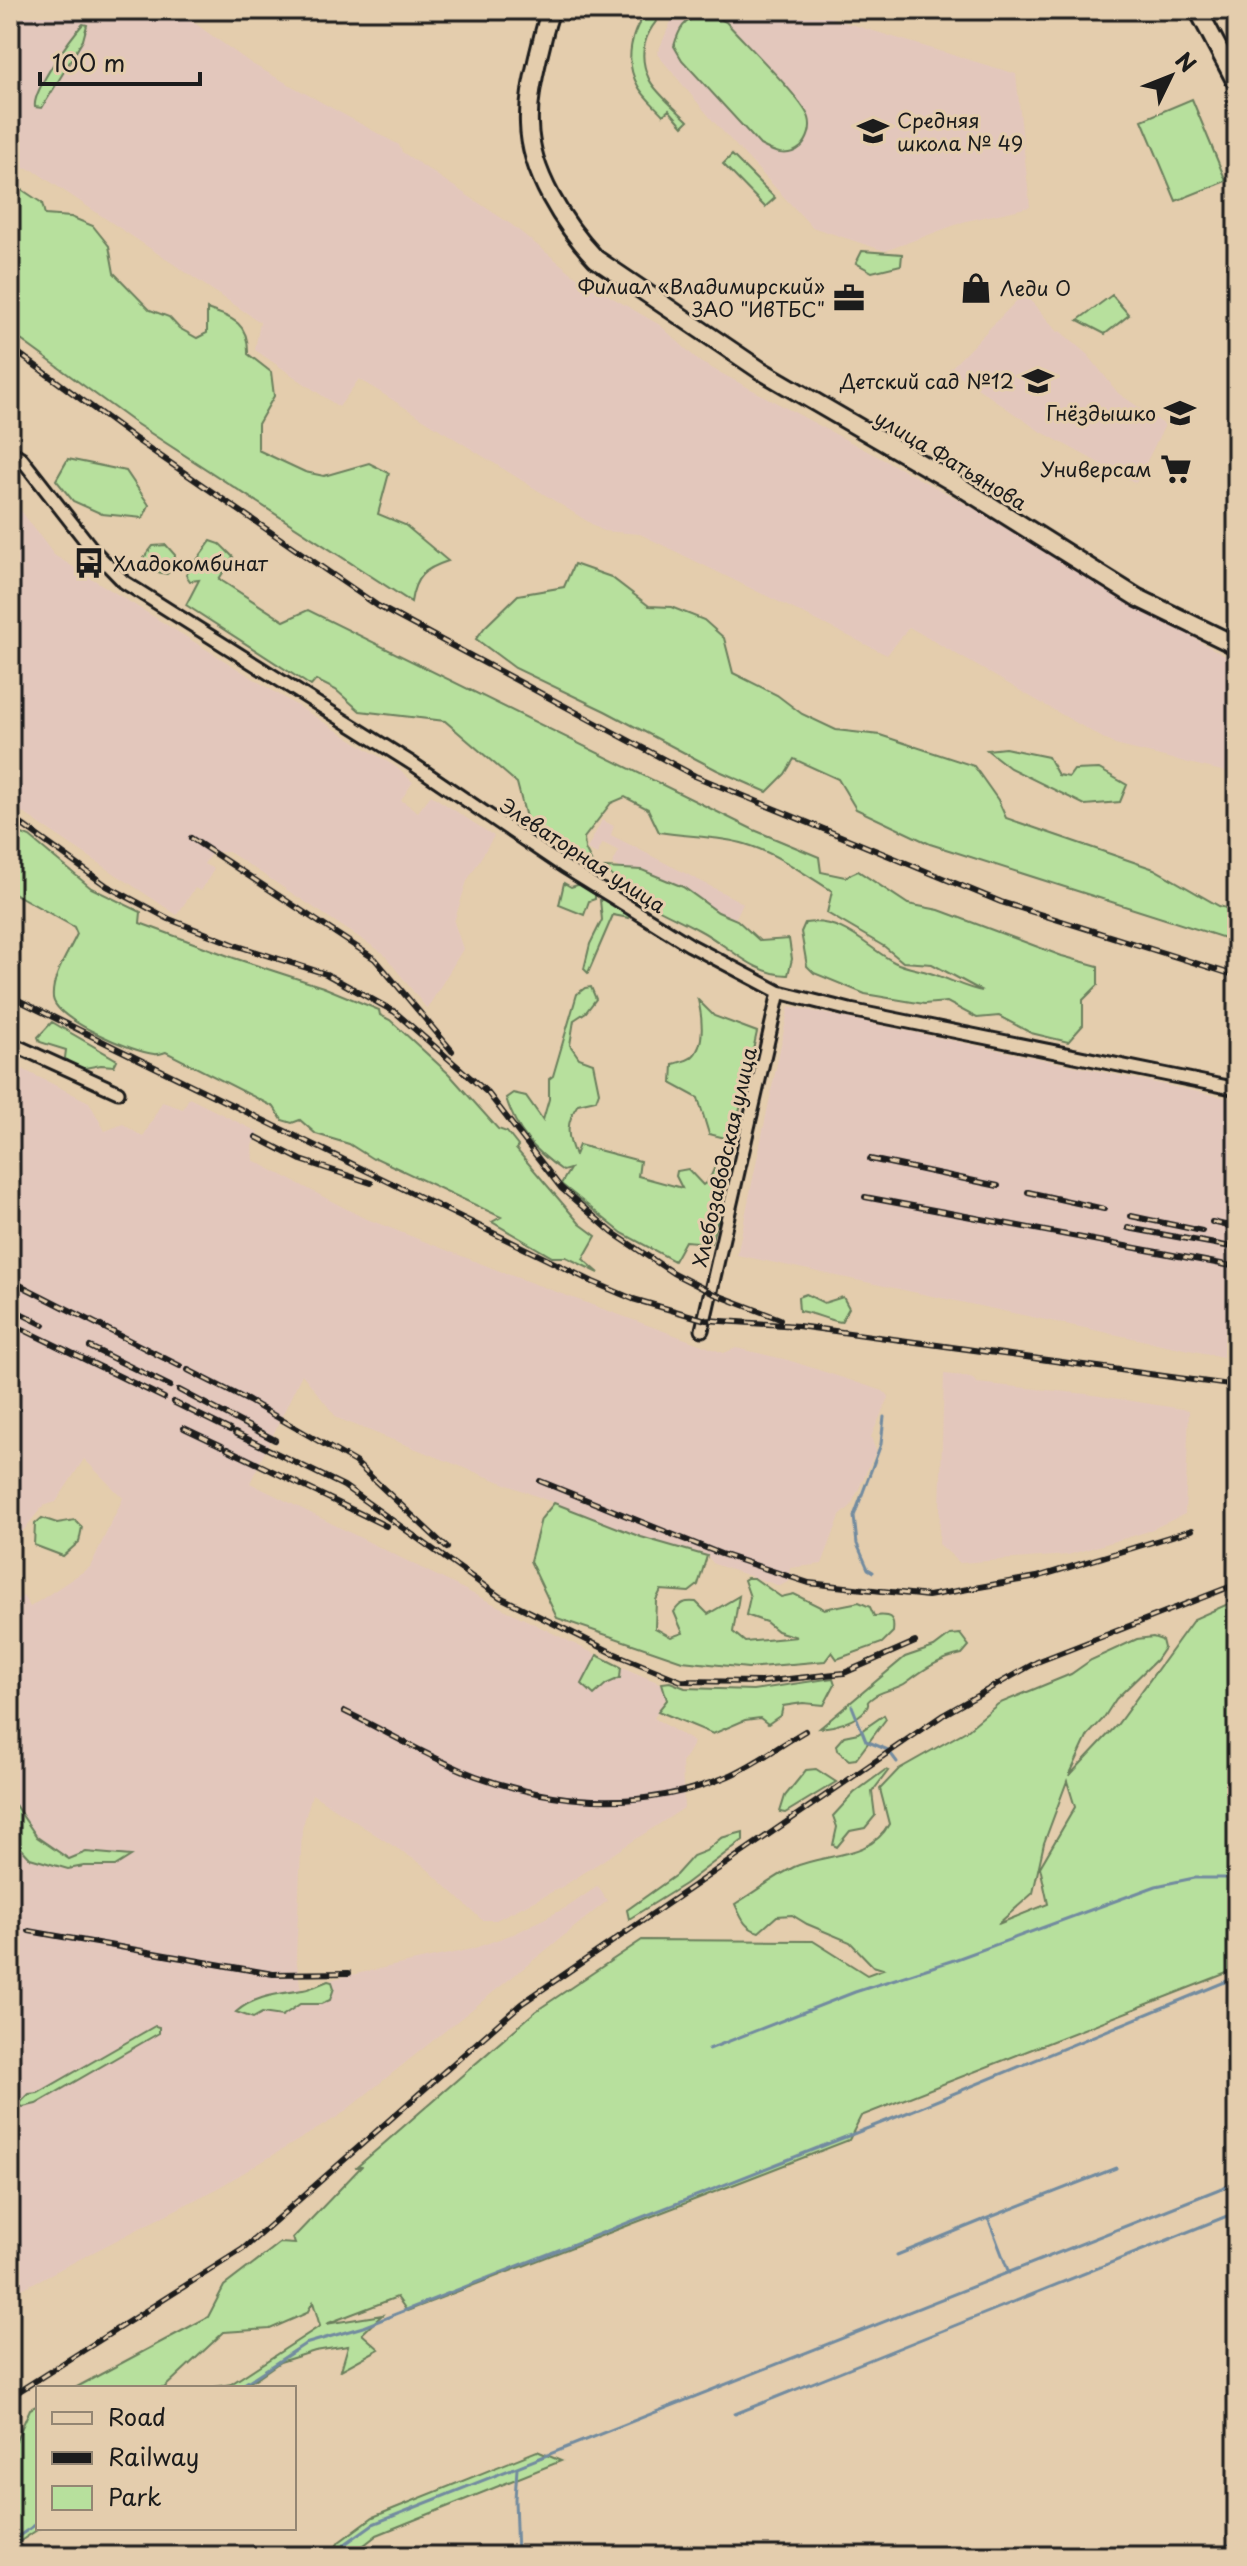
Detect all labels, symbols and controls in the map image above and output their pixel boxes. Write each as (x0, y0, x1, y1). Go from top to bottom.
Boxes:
scale bar (40, 36, 200, 86)
north arrow (1131, 36, 1211, 116)
text: 100 m (52, 44, 125, 80)
text: N (1169, 44, 1205, 79)
place label: Средняя школа № 49 (897, 105, 1023, 158)
school or university icon: Средняя школа № 49 (856, 114, 890, 148)
place label: Филиал «Владимирский» ЗАО "ИвТБС" (578, 271, 825, 324)
shop icon: Леди О (959, 271, 993, 305)
place label: Леди О (1000, 273, 1071, 303)
office icon: Филиал «Владимирский» ЗАО "ИвТБС" (832, 281, 866, 315)
school or university icon: Детский сад №12 (1021, 364, 1055, 398)
place label: Детский сад №12 (839, 366, 1014, 396)
school or university icon: Гнёздышко (1163, 396, 1197, 430)
place label: Гнёздышко (1046, 398, 1156, 428)
street label: улица Фатьянова (869, 403, 1033, 518)
supermarket icon: Универсам (1159, 452, 1193, 486)
place label: Универсам (1041, 454, 1152, 484)
bus stop icon: Хладокомбинат (72, 546, 106, 580)
place label: Хладокомбинат (113, 548, 269, 578)
street label: Элеваторная улица (494, 790, 672, 920)
street label: Хлебозаводская улица (684, 1044, 764, 1270)
legend (36, 2386, 296, 2530)
text: Road (108, 2398, 166, 2434)
text: Railway (108, 2438, 199, 2474)
text: Park (108, 2478, 162, 2514)

